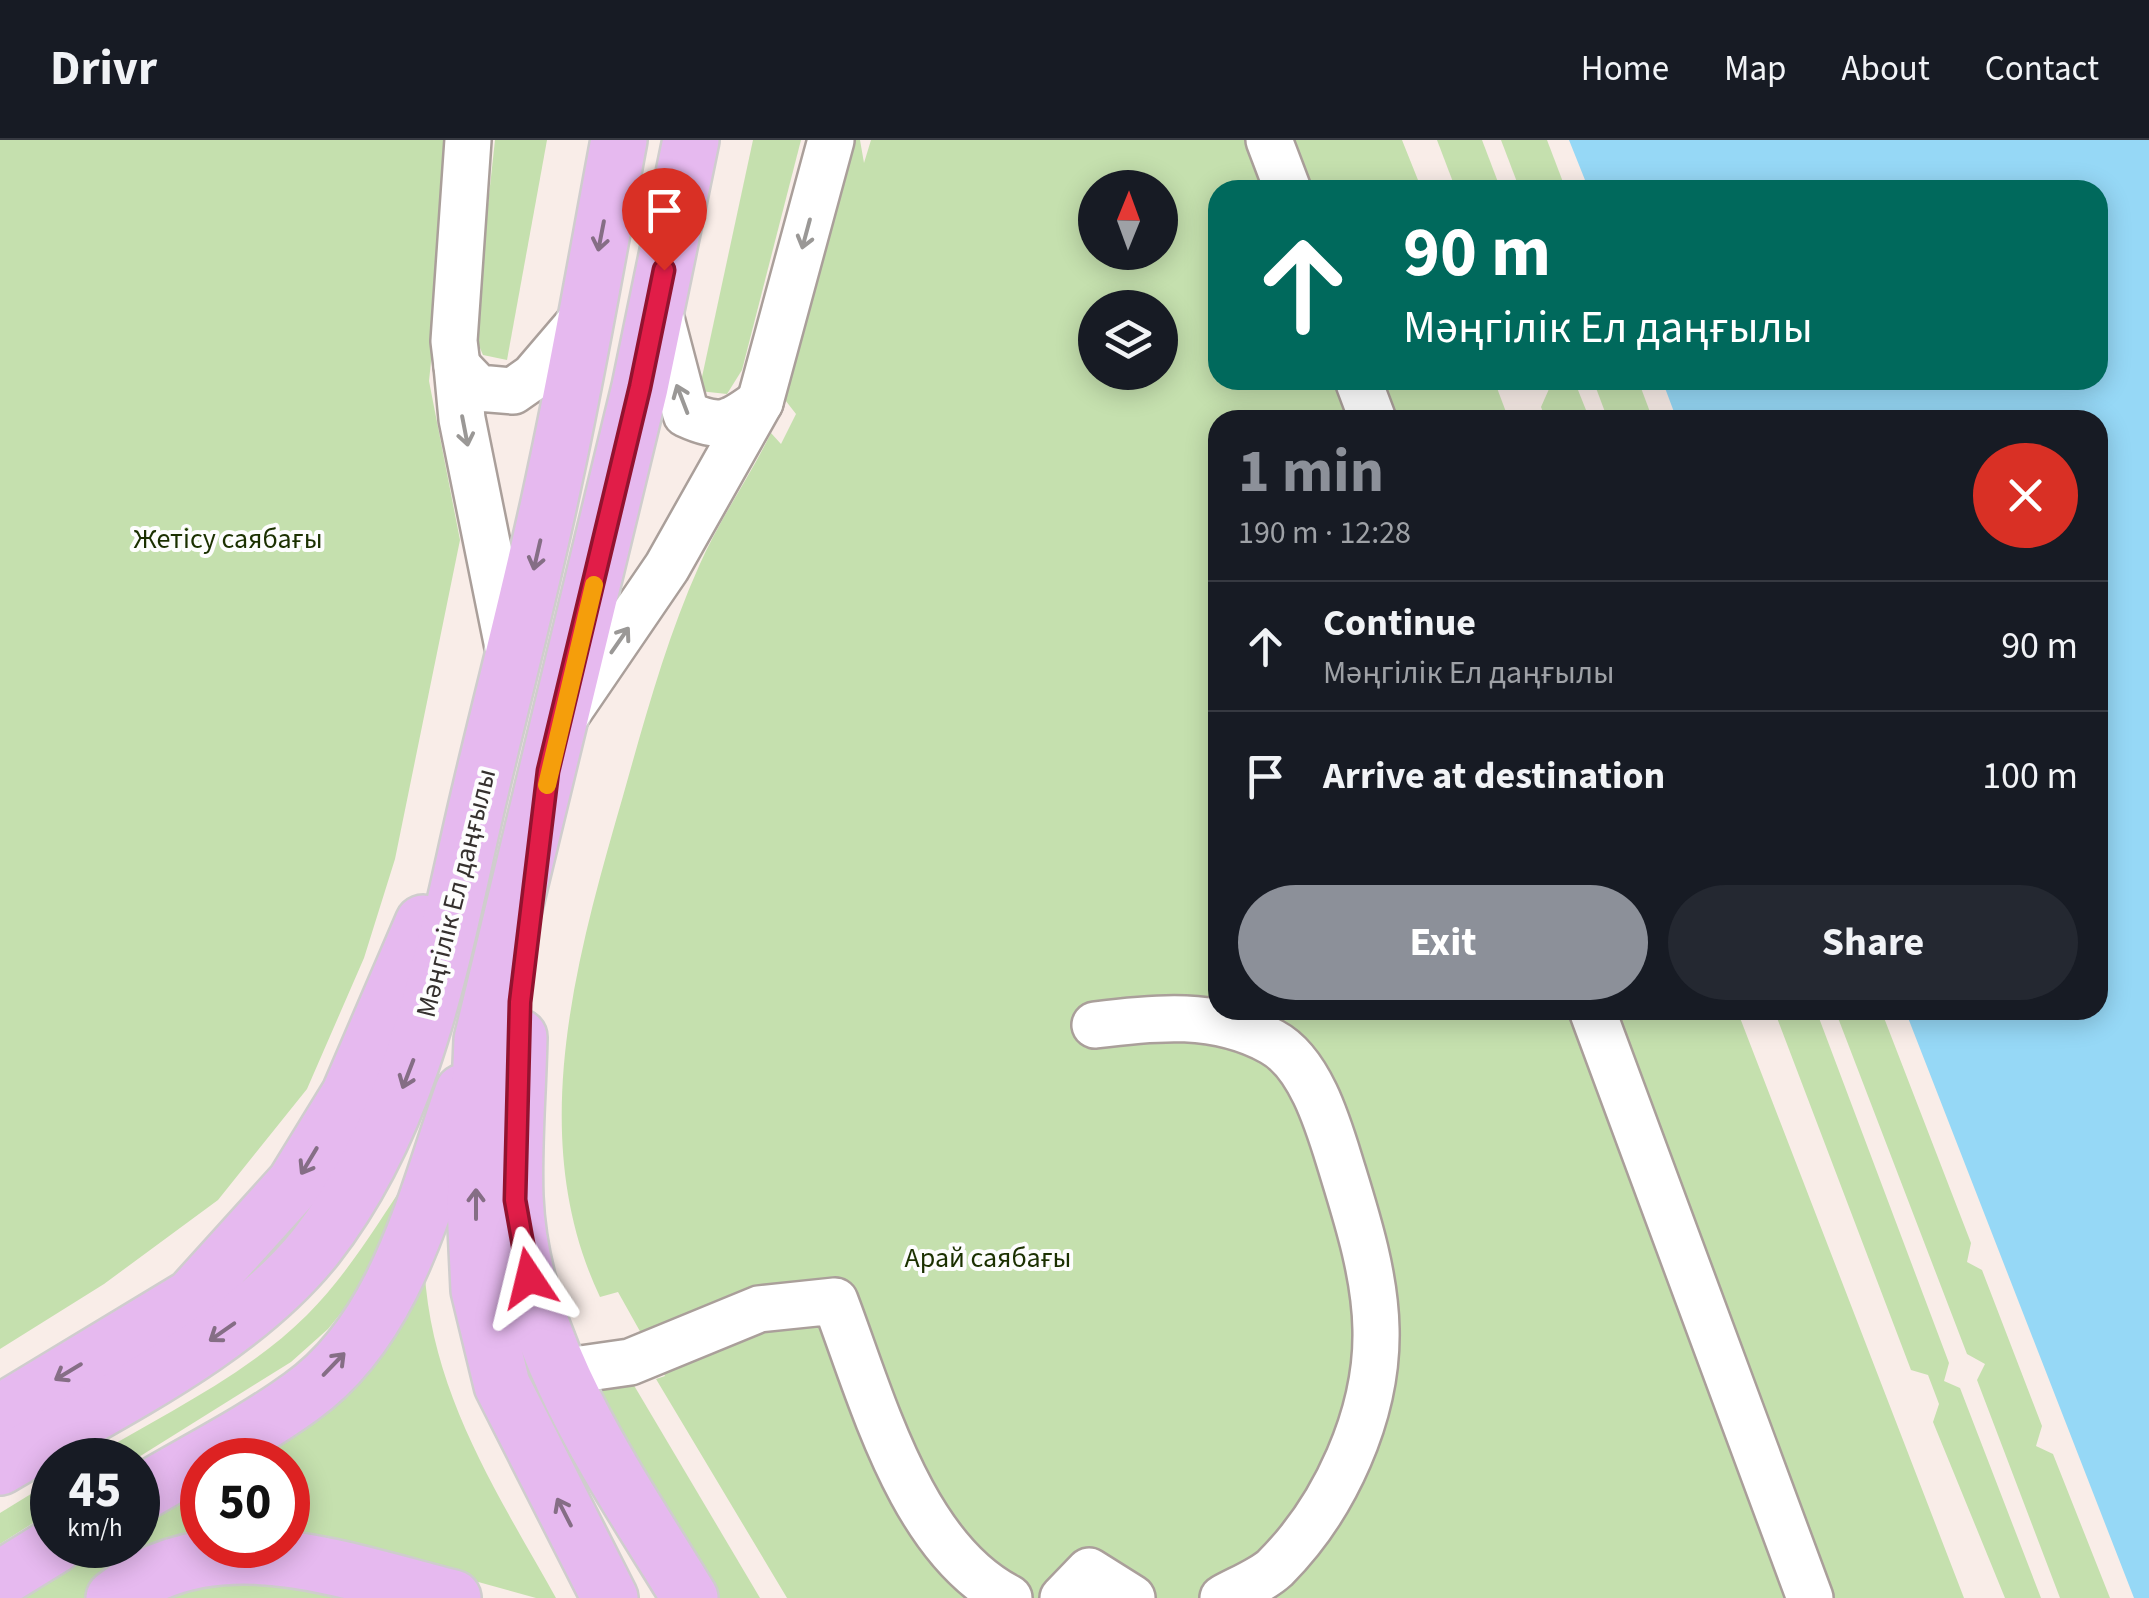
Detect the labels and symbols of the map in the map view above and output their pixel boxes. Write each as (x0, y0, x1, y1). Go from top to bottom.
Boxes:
pin (622, 168, 707, 271)
north arrow (1078, 170, 1178, 270)
one-way arrow (795, 218, 814, 249)
one-way arrow (591, 219, 610, 252)
one-way arrow (672, 384, 690, 415)
one-way arrow (456, 414, 475, 446)
park label: Жетісу саябағы (133, 519, 323, 559)
one-way arrow (527, 538, 545, 570)
one-way arrow (609, 626, 630, 654)
street label: Мәңгілік Ел даңғылы (406, 764, 506, 1022)
one-way arrow (398, 1058, 416, 1088)
one-way arrow (298, 1146, 319, 1175)
one-way arrow (466, 1189, 486, 1222)
position arrow (477, 1226, 581, 1330)
park label: Арай саябағы (905, 1238, 1071, 1278)
one-way arrow (208, 1321, 236, 1342)
one-way arrow (322, 1352, 345, 1377)
one-way arrow (54, 1362, 83, 1382)
speed limit sign: 50 (180, 1438, 310, 1568)
one-way arrow (554, 1498, 573, 1527)

